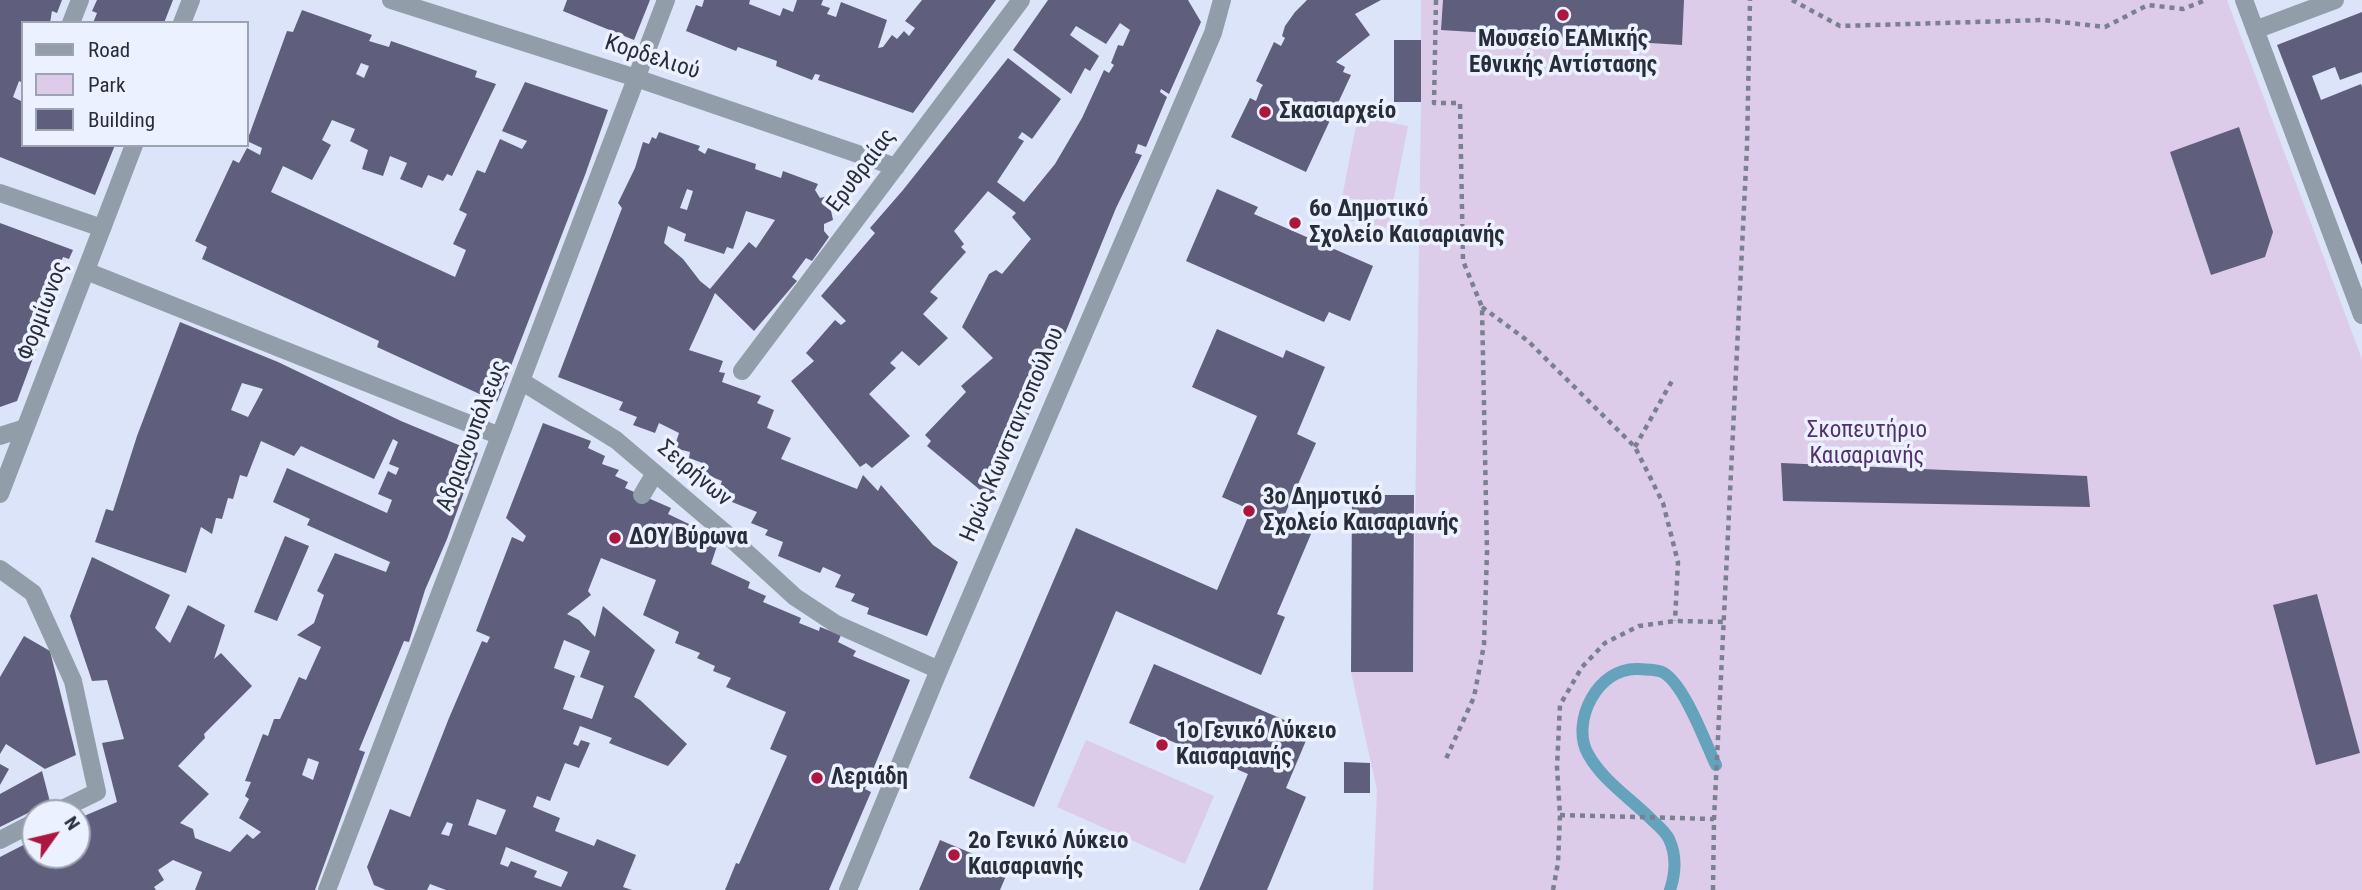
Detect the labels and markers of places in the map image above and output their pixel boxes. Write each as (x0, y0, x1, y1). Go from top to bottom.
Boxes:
marker: Μουσείο ΕΑΜικής Εθνικής Αντίστασης (1555, 7, 1571, 23)
place label: Μουσείο ΕΑΜικής Εθνικής Αντίστασης (1469, 26, 1657, 80)
place label: Σκασιαρχείο (1279, 98, 1396, 126)
marker: Σκασιαρχείο (1257, 104, 1273, 120)
place label: 6ο Δημοτικό Σχολείο Καισαριανής (1309, 196, 1505, 250)
marker: 6ο Δημοτικό Σχολείο Καισαριανής (1287, 215, 1303, 231)
place label: 3ο Δημοτικό Σχολείο Καισαριανής (1263, 484, 1459, 538)
marker: 3ο Δημοτικό Σχολείο Καισαριανής (1241, 503, 1257, 519)
place label: ΔΟΥ Βύρωνα (629, 524, 748, 552)
marker: ΔΟΥ Βύρωνα (607, 530, 623, 546)
place label: 1ο Γενικό Λύκειο Καισαριανής (1176, 718, 1336, 772)
marker: 1ο Γενικό Λύκειο Καισαριανής (1154, 737, 1170, 753)
place label: Λεριάδη (831, 764, 908, 792)
marker: Λεριάδη (809, 770, 825, 786)
place label: 2o Γενικό Λύκειο Καισαριανής (968, 828, 1128, 882)
marker: 2o Γενικό Λύκειο Καισαριανής (946, 847, 962, 863)

